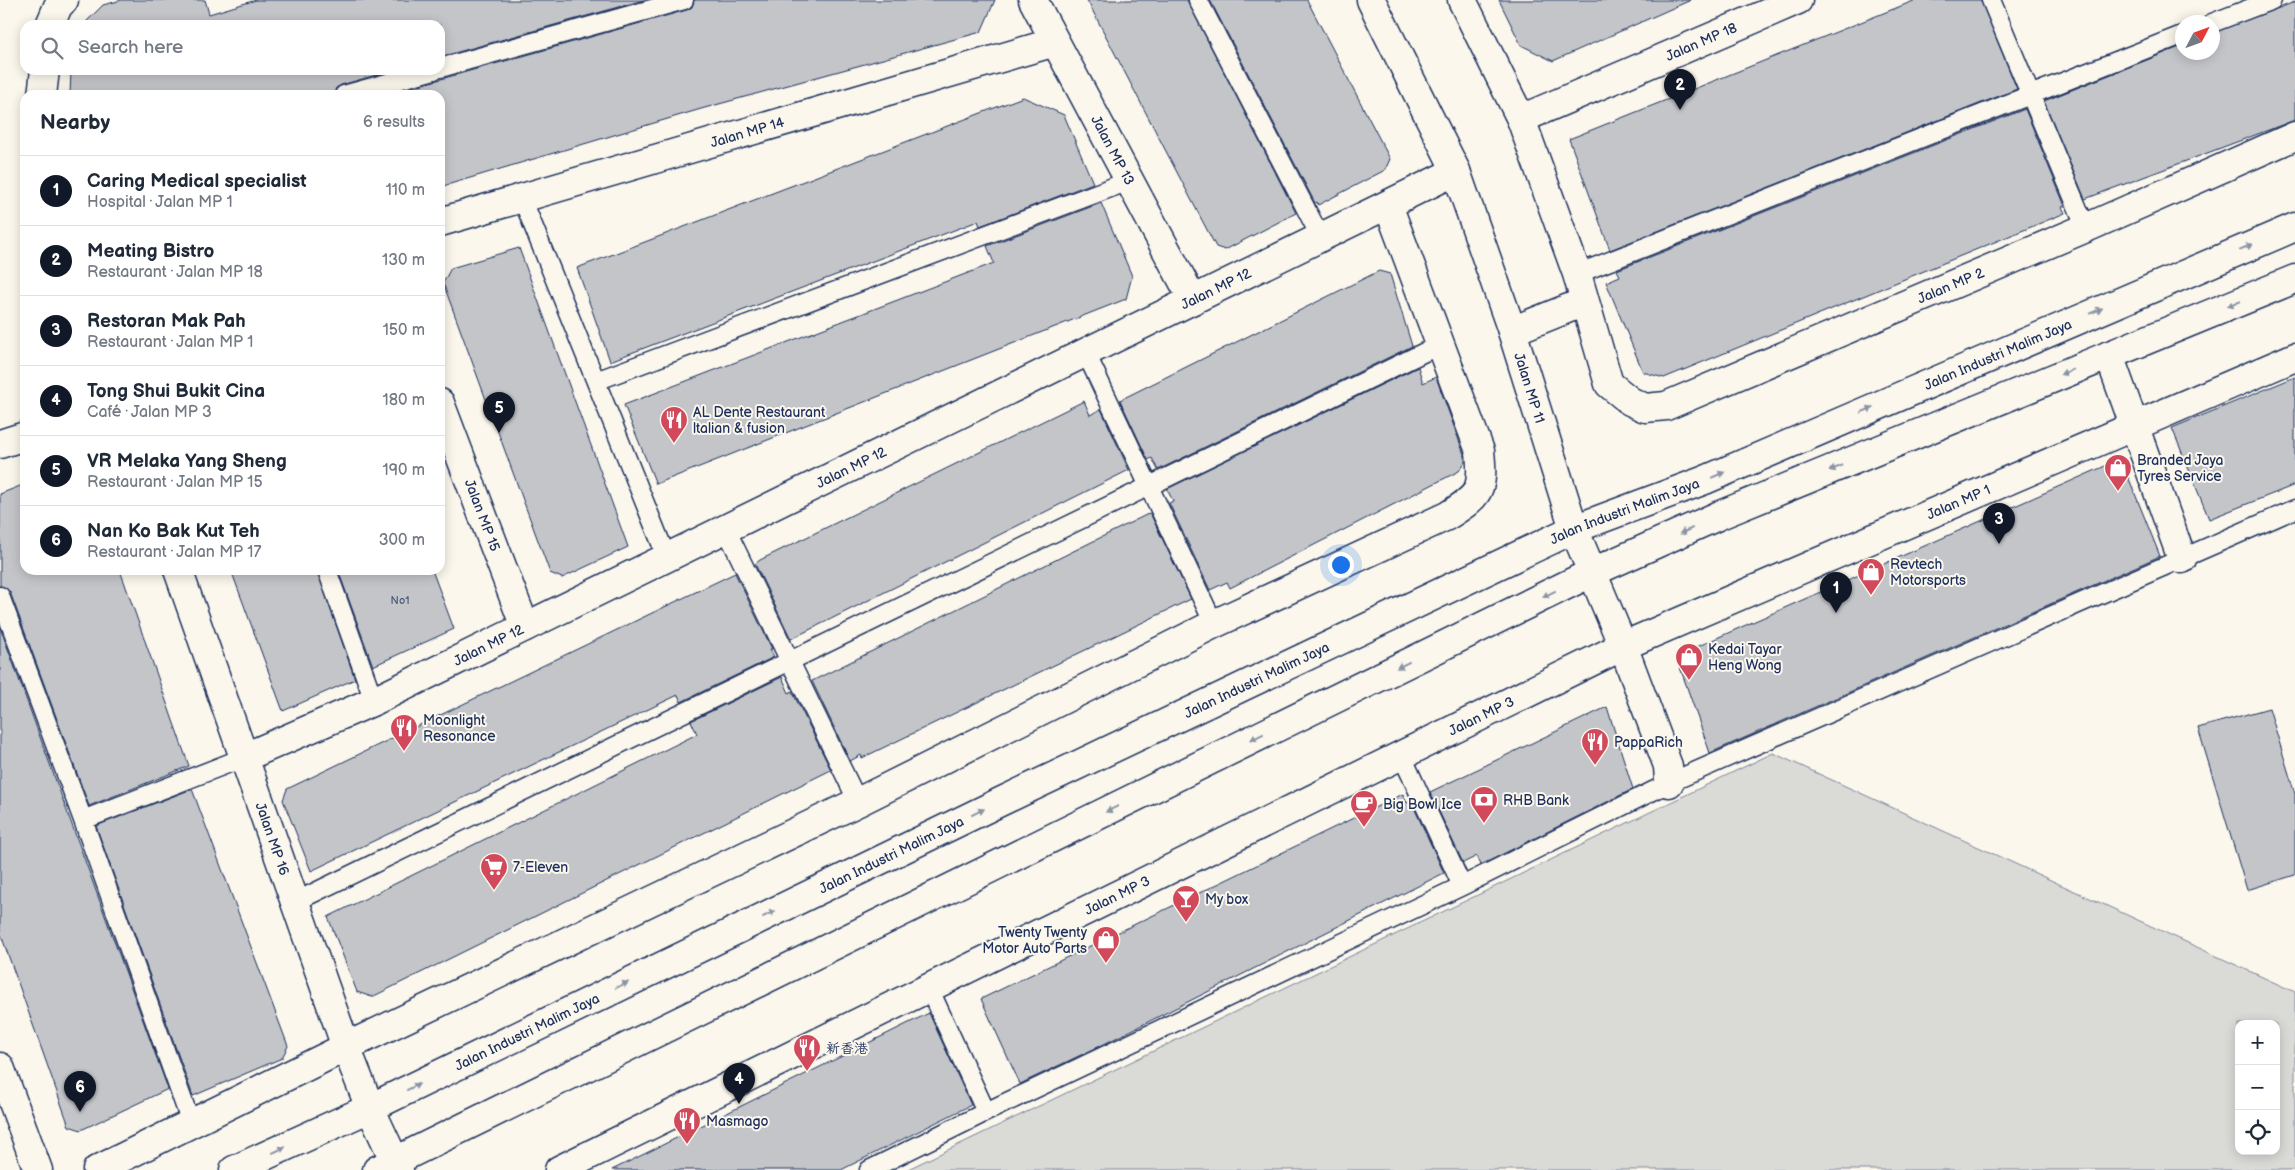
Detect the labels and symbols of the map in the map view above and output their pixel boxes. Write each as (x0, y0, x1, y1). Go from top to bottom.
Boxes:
north arrow (2175, 15, 2220, 60)
street label: Jalan MP 18 (1663, 19, 1740, 65)
pin: 2 (1664, 69, 1696, 110)
street label: Jalan MP 13 (1087, 113, 1138, 188)
street label: Jalan MP 14 (708, 114, 787, 151)
one-way arrow (2239, 243, 2253, 251)
street label: Jalan MP 12 (1178, 264, 1255, 313)
street label: Jalan MP 2 (1915, 264, 1987, 307)
one-way arrow (2227, 300, 2241, 308)
one-way arrow (2089, 306, 2103, 314)
street label: Jalan Industri Malim Jaya (1922, 316, 2075, 394)
street label: Jalan MP 11 (1510, 351, 1548, 425)
one-way arrow (2059, 368, 2074, 376)
pin: 5 (483, 392, 515, 433)
place label: AL Dente Restaurant ltalian & fusion (693, 404, 826, 437)
restaurant icon: AL Dente Restaurant ltalian & fusion (659, 405, 689, 444)
one-way arrow (1860, 406, 1874, 414)
street label: Jalan MP 12 (814, 443, 890, 492)
place label: Branded Jaya Tyres Service (2137, 452, 2223, 485)
shop icon: Branded Jaya Tyres Service (2103, 453, 2133, 492)
one-way arrow (1829, 464, 1843, 472)
one-way arrow (1711, 471, 1726, 479)
street label: Jalan Industri Malim Jaya (1547, 475, 1702, 548)
street label: Jalan MP 15 (461, 477, 503, 554)
street label: Jalan MP 1 (1924, 481, 1993, 523)
pin: 3 (1983, 503, 2015, 544)
one-way arrow (1679, 527, 1693, 535)
your location (1328, 552, 1354, 578)
place label: Revtech Motorsports (1890, 556, 1966, 589)
shop icon: Revtech Motorsports (1856, 557, 1886, 596)
pin: 1 (1820, 572, 1852, 613)
one-way arrow (1542, 590, 1556, 598)
house number: No1 (391, 594, 409, 607)
street label: Jalan MP 12 (451, 621, 527, 670)
street label: Jalan Industri Malim Jaya (1181, 639, 1332, 722)
place label: Kedai Tayar Heng Wong (1708, 641, 1783, 674)
shop icon: Kedai Tayar Heng Wong (1674, 642, 1704, 681)
one-way arrow (1396, 662, 1410, 670)
street label: Jalan MP 3 (1446, 693, 1517, 740)
place label: Moonlight Resonance (423, 712, 496, 745)
restaurant icon: Moonlight Resonance (389, 713, 419, 752)
restaurant icon: PappaRich (1580, 727, 1610, 766)
one-way arrow (1250, 733, 1265, 741)
place label: PappaRich (1614, 734, 1683, 751)
bank icon: RHB Bank (1469, 785, 1499, 824)
cafe icon: Big Bowl Ice (1349, 789, 1379, 828)
place label: RHB Bank (1503, 792, 1569, 809)
place label: Big Bowl Ice (1383, 796, 1462, 813)
street label: Jalan MP 16 (252, 800, 293, 878)
one-way arrow (1104, 805, 1119, 813)
one-way arrow (971, 808, 985, 816)
street label: Jalan Industri Malim Jaya (816, 813, 967, 898)
supermarket icon: 7-Eleven (479, 852, 509, 891)
place label: 7-Eleven (513, 859, 568, 876)
street label: Jalan MP 3 (1082, 872, 1153, 919)
bar icon: My box (1171, 884, 1201, 923)
place label: My box (1205, 891, 1249, 908)
one-way arrow (761, 910, 776, 918)
place label: Twenty Twenty Motor Auto Parts (982, 924, 1088, 957)
shop icon: Twenty Twenty Motor Auto Parts (1091, 925, 1121, 964)
one-way arrow (615, 980, 629, 988)
street label: Jalan Industri Malim Jaya (452, 990, 603, 1075)
restaurant icon: 新香港 (792, 1033, 822, 1072)
place label: 新香港 (826, 1040, 868, 1057)
pin: 4 (723, 1063, 755, 1104)
pin: 6 (64, 1071, 96, 1112)
one-way arrow (406, 1082, 421, 1091)
restaurant icon: Masmago (672, 1106, 702, 1145)
place label: Masmago (706, 1113, 769, 1130)
one-way arrow (272, 1145, 286, 1153)

